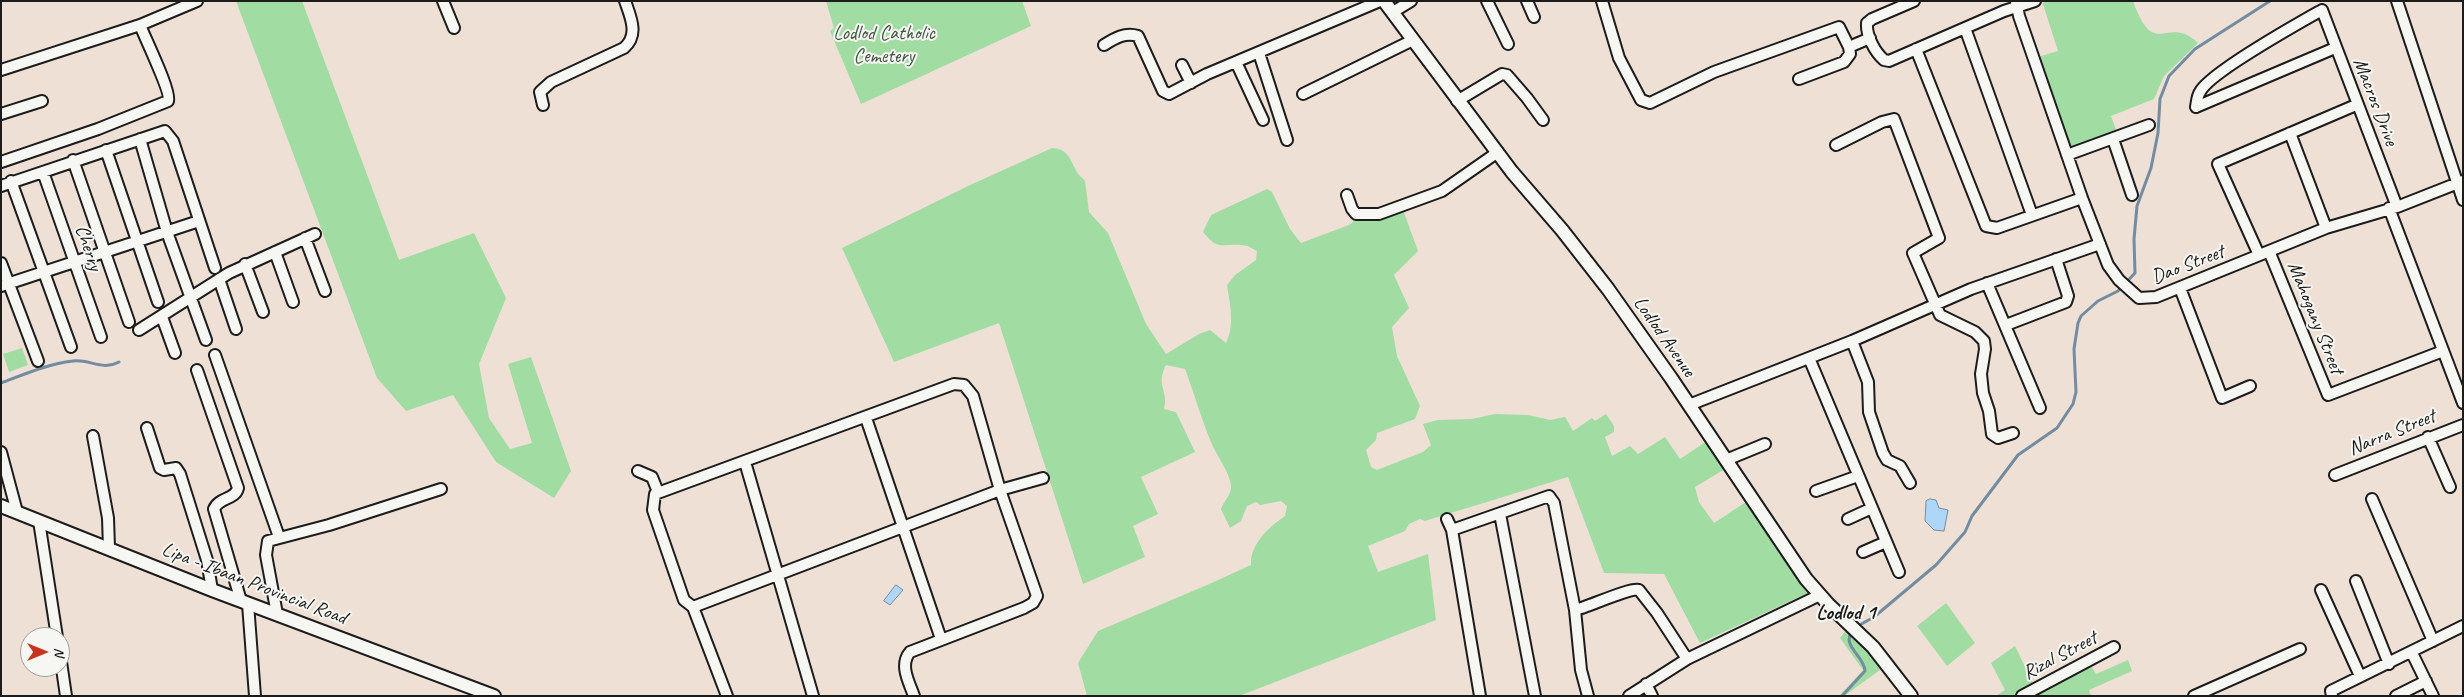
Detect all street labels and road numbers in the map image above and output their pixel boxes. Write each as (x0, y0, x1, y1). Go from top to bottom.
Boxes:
street label: Macros Drive (2347, 55, 2403, 149)
street label: Cherry (69, 222, 107, 274)
street label: Dao Street (2148, 240, 2228, 290)
street label: Mahogany Street (2282, 258, 2348, 378)
street label: Lodlod Avenue (1628, 292, 1700, 382)
street label: Narra Street (2345, 405, 2439, 461)
street label: Lipa - Ibaan Provincial Road (158, 538, 350, 630)
street label: Rizal Street (2019, 626, 2101, 686)

